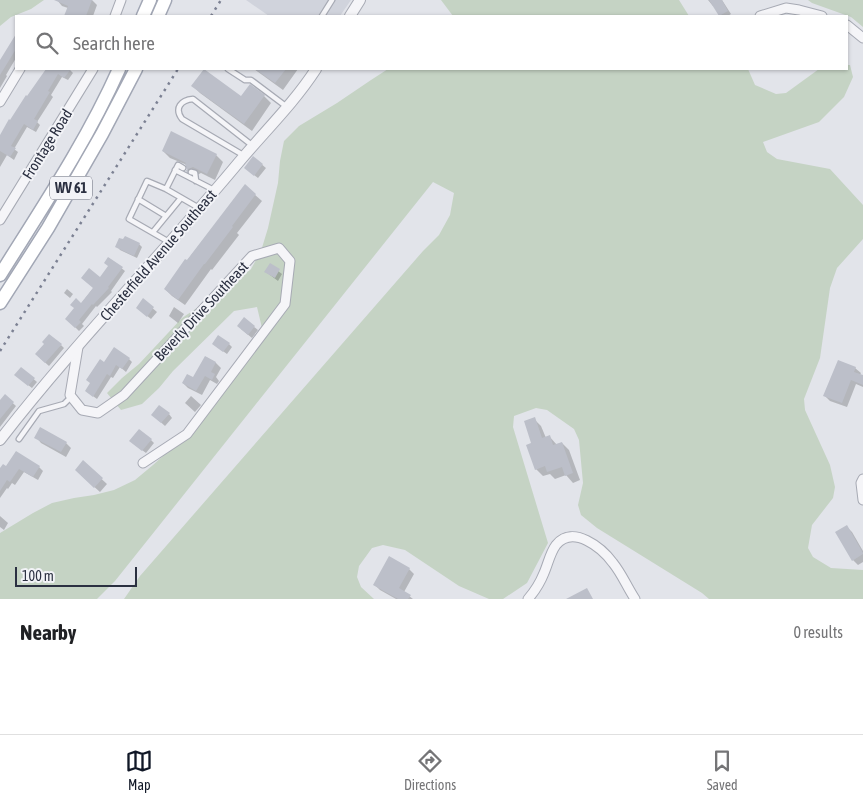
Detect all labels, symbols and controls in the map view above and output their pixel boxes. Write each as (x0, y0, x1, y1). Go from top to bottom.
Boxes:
search box (15, 15, 848, 70)
icon: search (33, 29, 61, 57)
text: Search here (73, 32, 155, 54)
street label: Frontage Road (19, 106, 75, 182)
road number: WV 61 (50, 177, 92, 200)
street label: Chesterfield Avenue Southeast (96, 186, 220, 324)
street label: Beverly Drive Southeast (151, 258, 251, 364)
scale bar (15, 564, 138, 587)
text: 100 m (22, 568, 54, 584)
text: Nearby (20, 620, 76, 644)
text: 0 results (793, 623, 843, 641)
tab: Map (125, 747, 153, 793)
tab: Directions (404, 747, 456, 793)
tab: Saved (707, 747, 738, 793)

